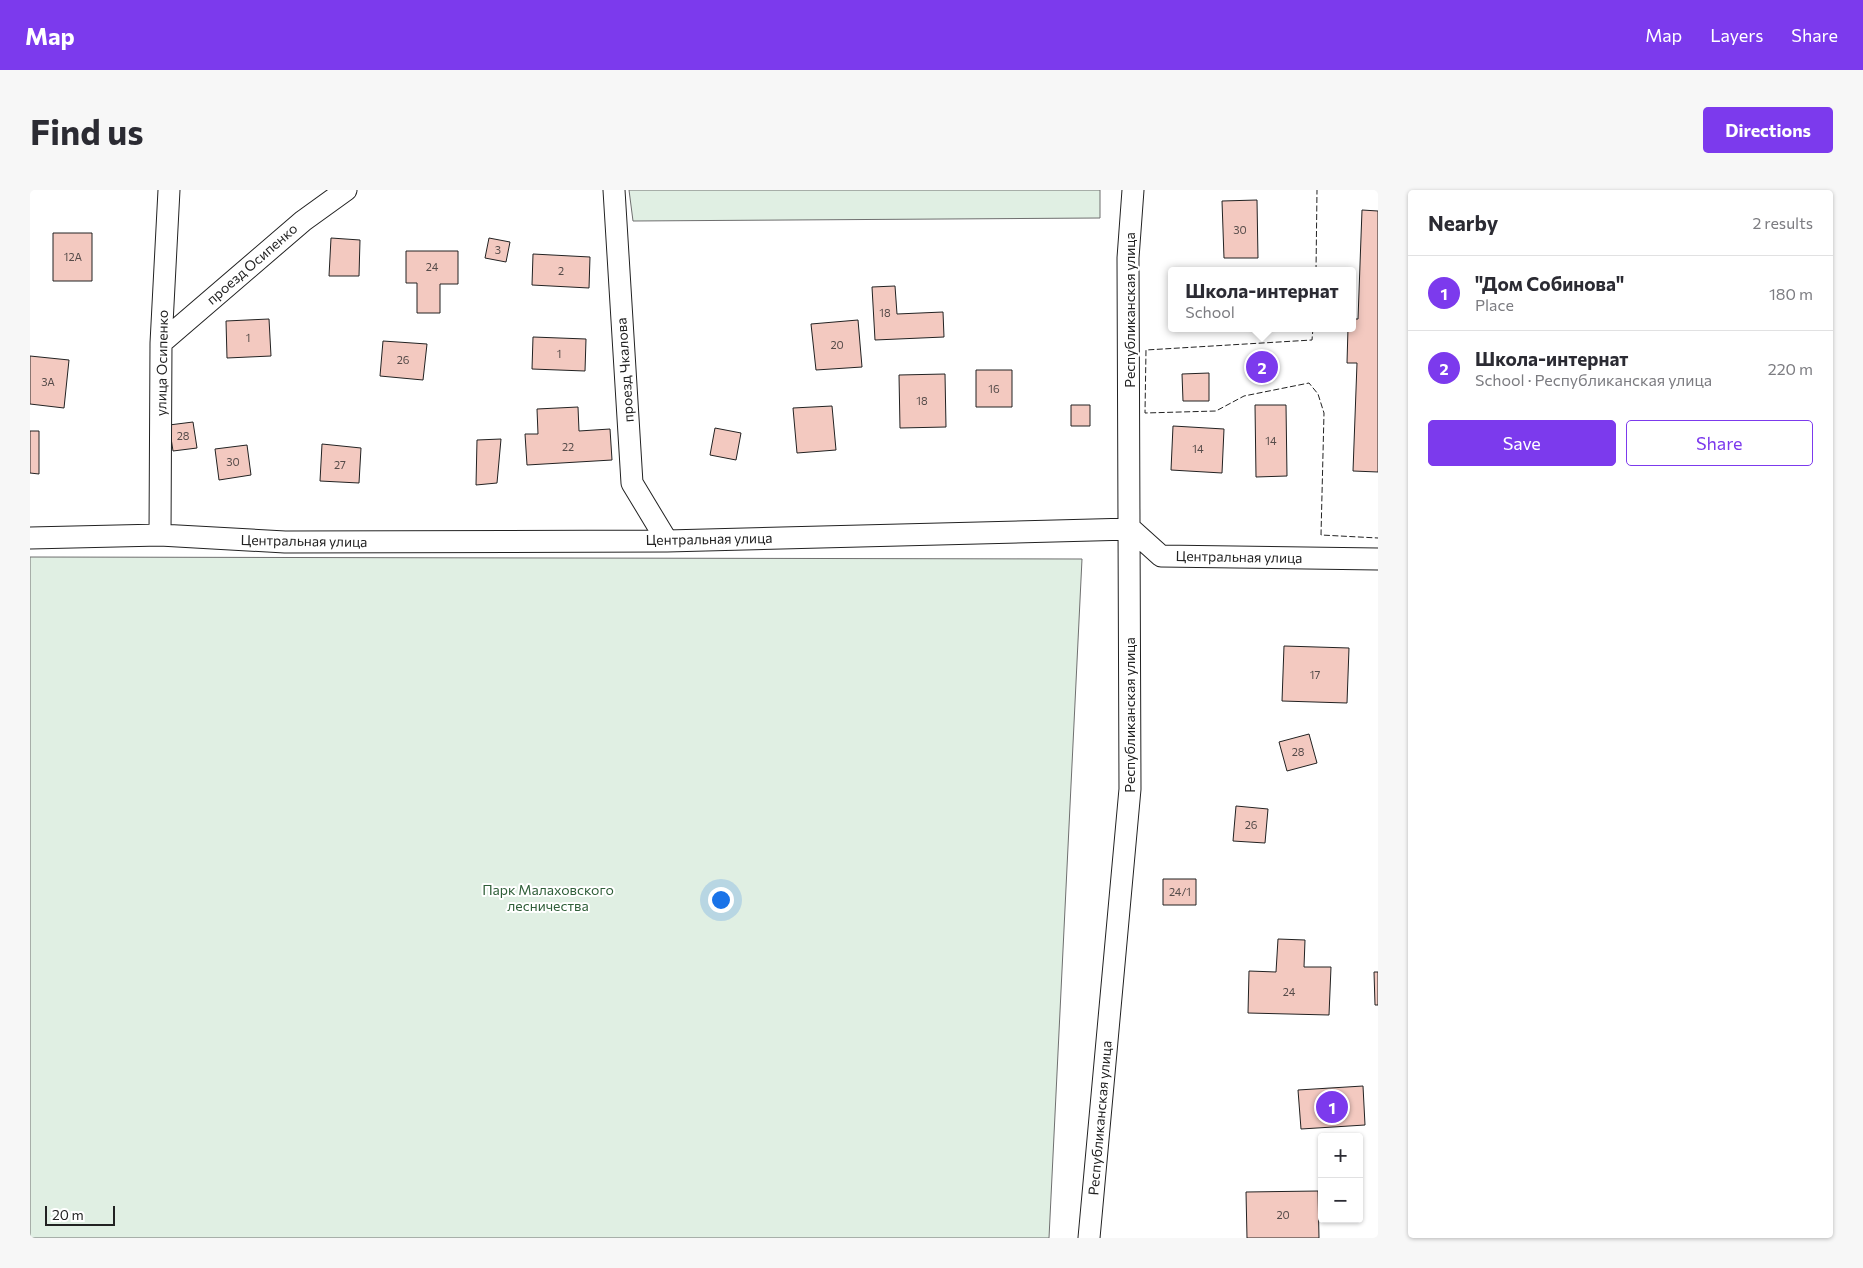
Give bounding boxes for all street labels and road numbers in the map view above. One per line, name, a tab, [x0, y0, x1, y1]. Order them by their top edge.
street label: проезд Осипенко	[203, 220, 301, 308]
street label: Республиканская улица	[1121, 232, 1138, 388]
street label: улица Осипенко	[152, 310, 171, 416]
street label: проезд Чкалова	[612, 317, 637, 423]
street label: Центральная улица	[645, 529, 773, 548]
street label: Центральная улица	[240, 531, 368, 550]
street label: Центральная улица	[1175, 547, 1303, 566]
street label: Республиканская улица	[1121, 637, 1138, 793]
street label: Республиканская улица	[1084, 1040, 1115, 1196]

